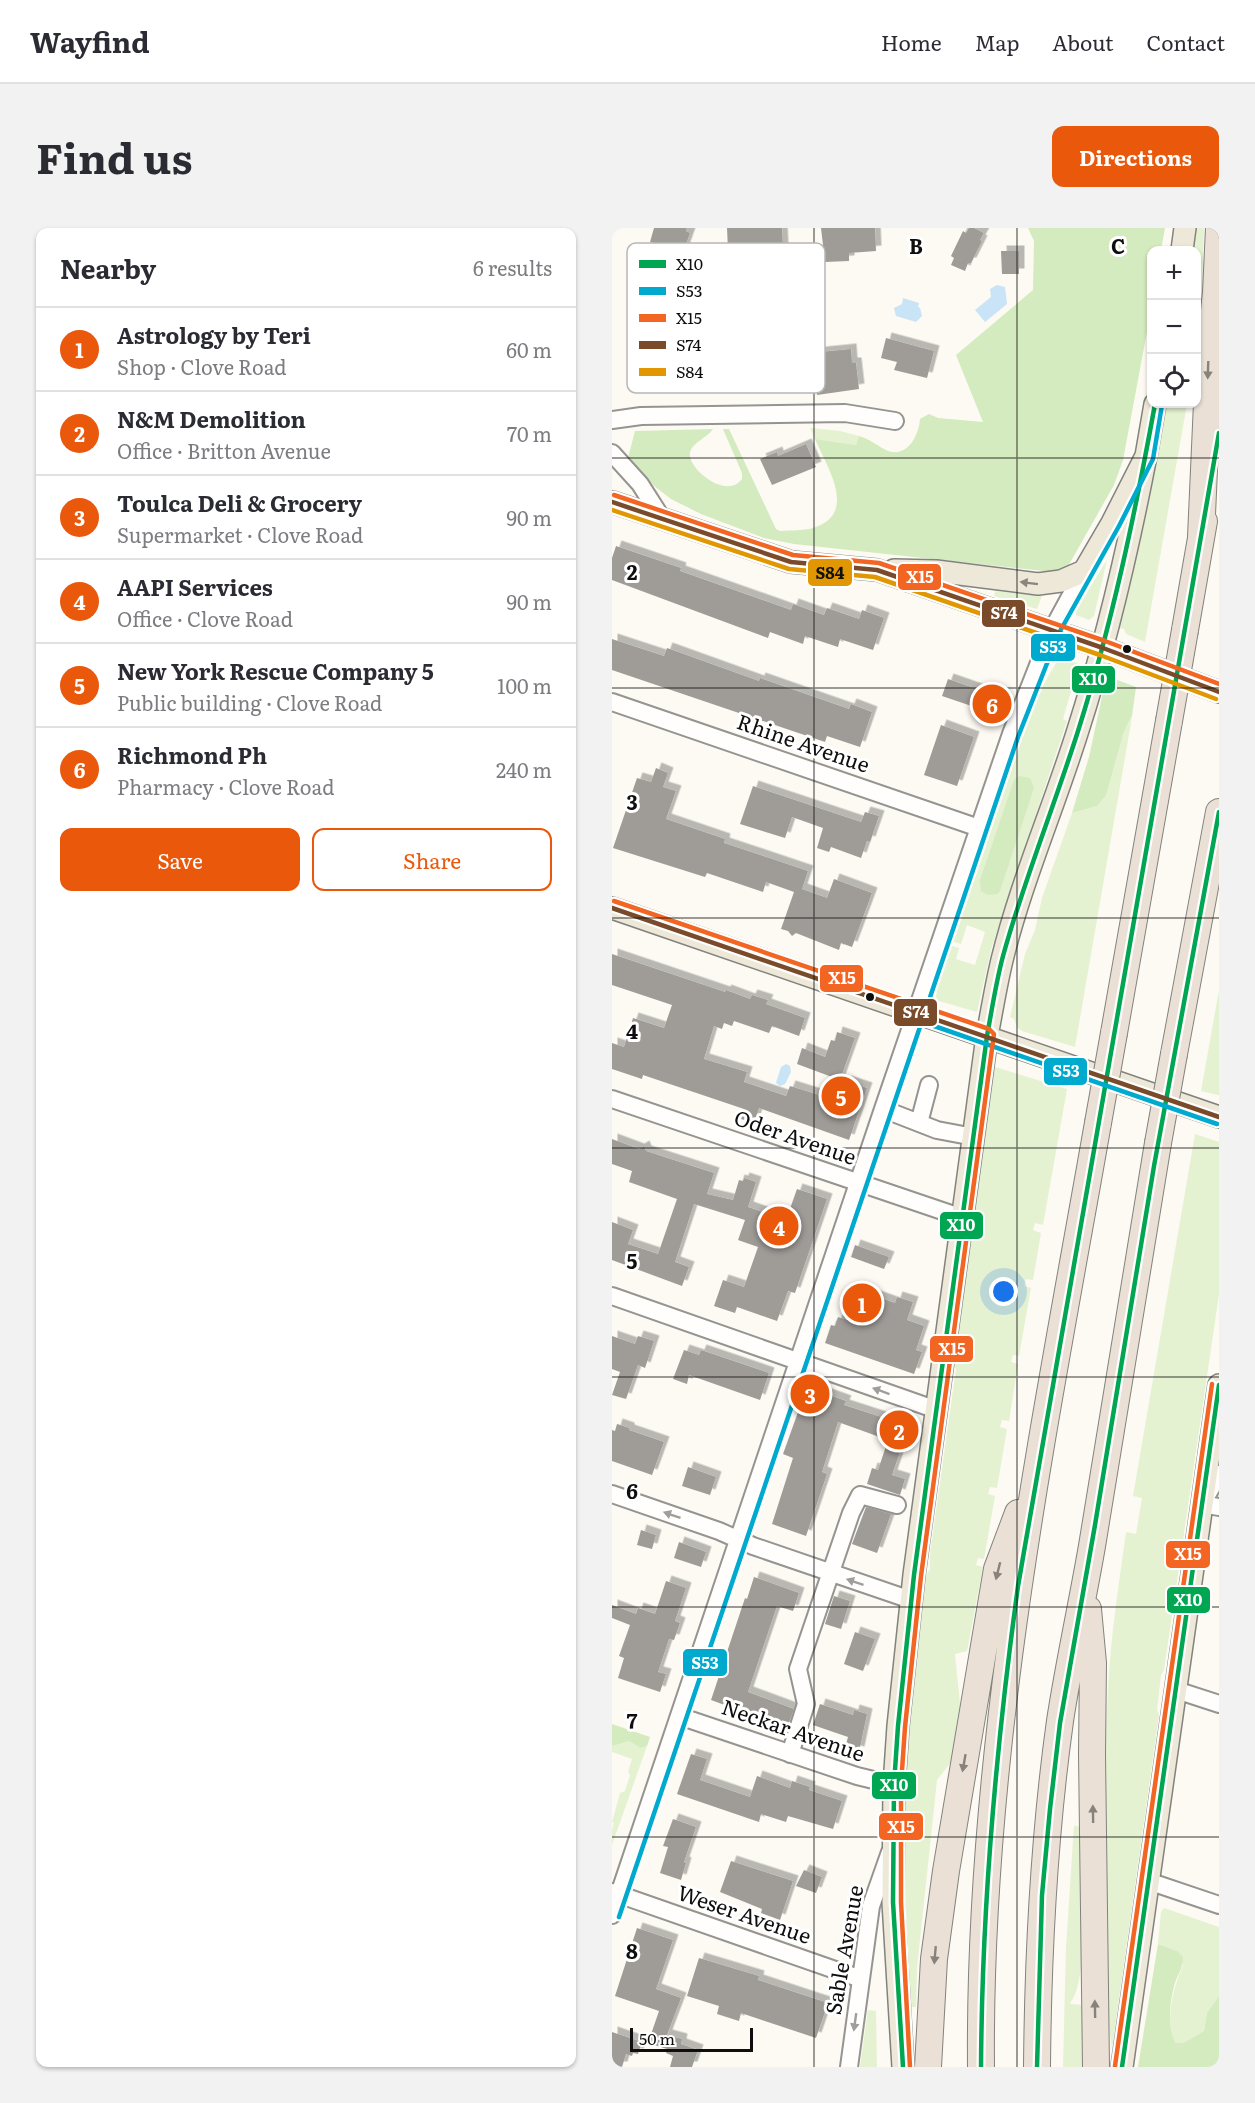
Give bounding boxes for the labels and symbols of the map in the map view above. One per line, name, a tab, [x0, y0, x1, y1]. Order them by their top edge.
text: B	[909, 230, 923, 260]
text: C	[1111, 230, 1125, 260]
legend	[627, 243, 825, 393]
text: X10	[676, 251, 703, 275]
text: S53	[676, 278, 702, 302]
text: X15	[676, 305, 702, 329]
text: S74	[676, 332, 702, 356]
text: S84	[676, 359, 703, 383]
one-way arrow	[1203, 360, 1213, 379]
text: 2	[627, 556, 638, 586]
line badge: S84	[807, 558, 853, 587]
text: S84	[816, 560, 845, 584]
line badge: X15	[897, 563, 942, 591]
text: X15	[906, 564, 934, 588]
one-way arrow	[1019, 578, 1038, 588]
line badge: S74	[981, 599, 1026, 628]
text: S74	[991, 600, 1018, 624]
line badge: S53	[1030, 633, 1076, 662]
text: S53	[1039, 634, 1067, 658]
unlabelled marker	[1121, 643, 1133, 655]
line badge: X10	[1071, 665, 1116, 694]
text: X10	[1079, 666, 1107, 690]
pin: 6	[972, 682, 1012, 726]
street label: Rhine Avenue	[733, 704, 874, 779]
text: 3	[626, 786, 638, 816]
line badge: X15	[819, 964, 864, 993]
text: X15	[828, 965, 856, 989]
unlabelled marker	[864, 991, 876, 1003]
line badge: S74	[893, 998, 938, 1027]
text: S74	[903, 999, 930, 1023]
text: 4	[626, 1015, 638, 1045]
line badge: S53	[1043, 1057, 1088, 1086]
text: S53	[1052, 1058, 1080, 1082]
pin: 5	[822, 1074, 860, 1118]
street label: Oder Avenue	[731, 1100, 861, 1171]
pin: 4	[760, 1204, 798, 1248]
line badge: X10	[939, 1211, 984, 1240]
text: X10	[947, 1212, 975, 1236]
text: 5	[627, 1245, 638, 1275]
your location	[989, 1277, 1018, 1306]
pin: 1	[842, 1280, 882, 1326]
line badge: X15	[929, 1335, 974, 1363]
text: X15	[938, 1336, 966, 1360]
pin: 3	[790, 1372, 830, 1416]
one-way arrow	[872, 1386, 890, 1396]
pin: 2	[880, 1408, 918, 1452]
text: 6	[626, 1475, 638, 1505]
one-way arrow	[663, 1509, 681, 1519]
line badge: X15	[1165, 1540, 1211, 1569]
text: X15	[1174, 1541, 1202, 1565]
one-way arrow	[993, 1562, 1002, 1580]
one-way arrow	[846, 1576, 864, 1586]
line badge: X10	[1166, 1586, 1211, 1614]
text: X10	[1174, 1587, 1202, 1611]
line badge: S53	[682, 1648, 728, 1677]
text: S53	[691, 1650, 719, 1674]
street label: Neckar Avenue	[718, 1690, 870, 1768]
text: 7	[627, 1705, 638, 1735]
one-way arrow	[959, 1753, 968, 1772]
line badge: X10	[871, 1771, 917, 1800]
text: X10	[880, 1772, 908, 1796]
one-way arrow	[1088, 1804, 1097, 1823]
line badge: X15	[878, 1812, 924, 1841]
text: X15	[887, 1814, 915, 1838]
street label: Weser Avenue	[674, 1875, 816, 1950]
street label: Sable Avenue	[816, 1882, 869, 2017]
text: 8	[626, 1935, 638, 1965]
one-way arrow	[930, 1946, 940, 1965]
one-way arrow	[1091, 1999, 1100, 2018]
one-way arrow	[851, 2013, 860, 2032]
scale bar	[630, 2025, 753, 2052]

